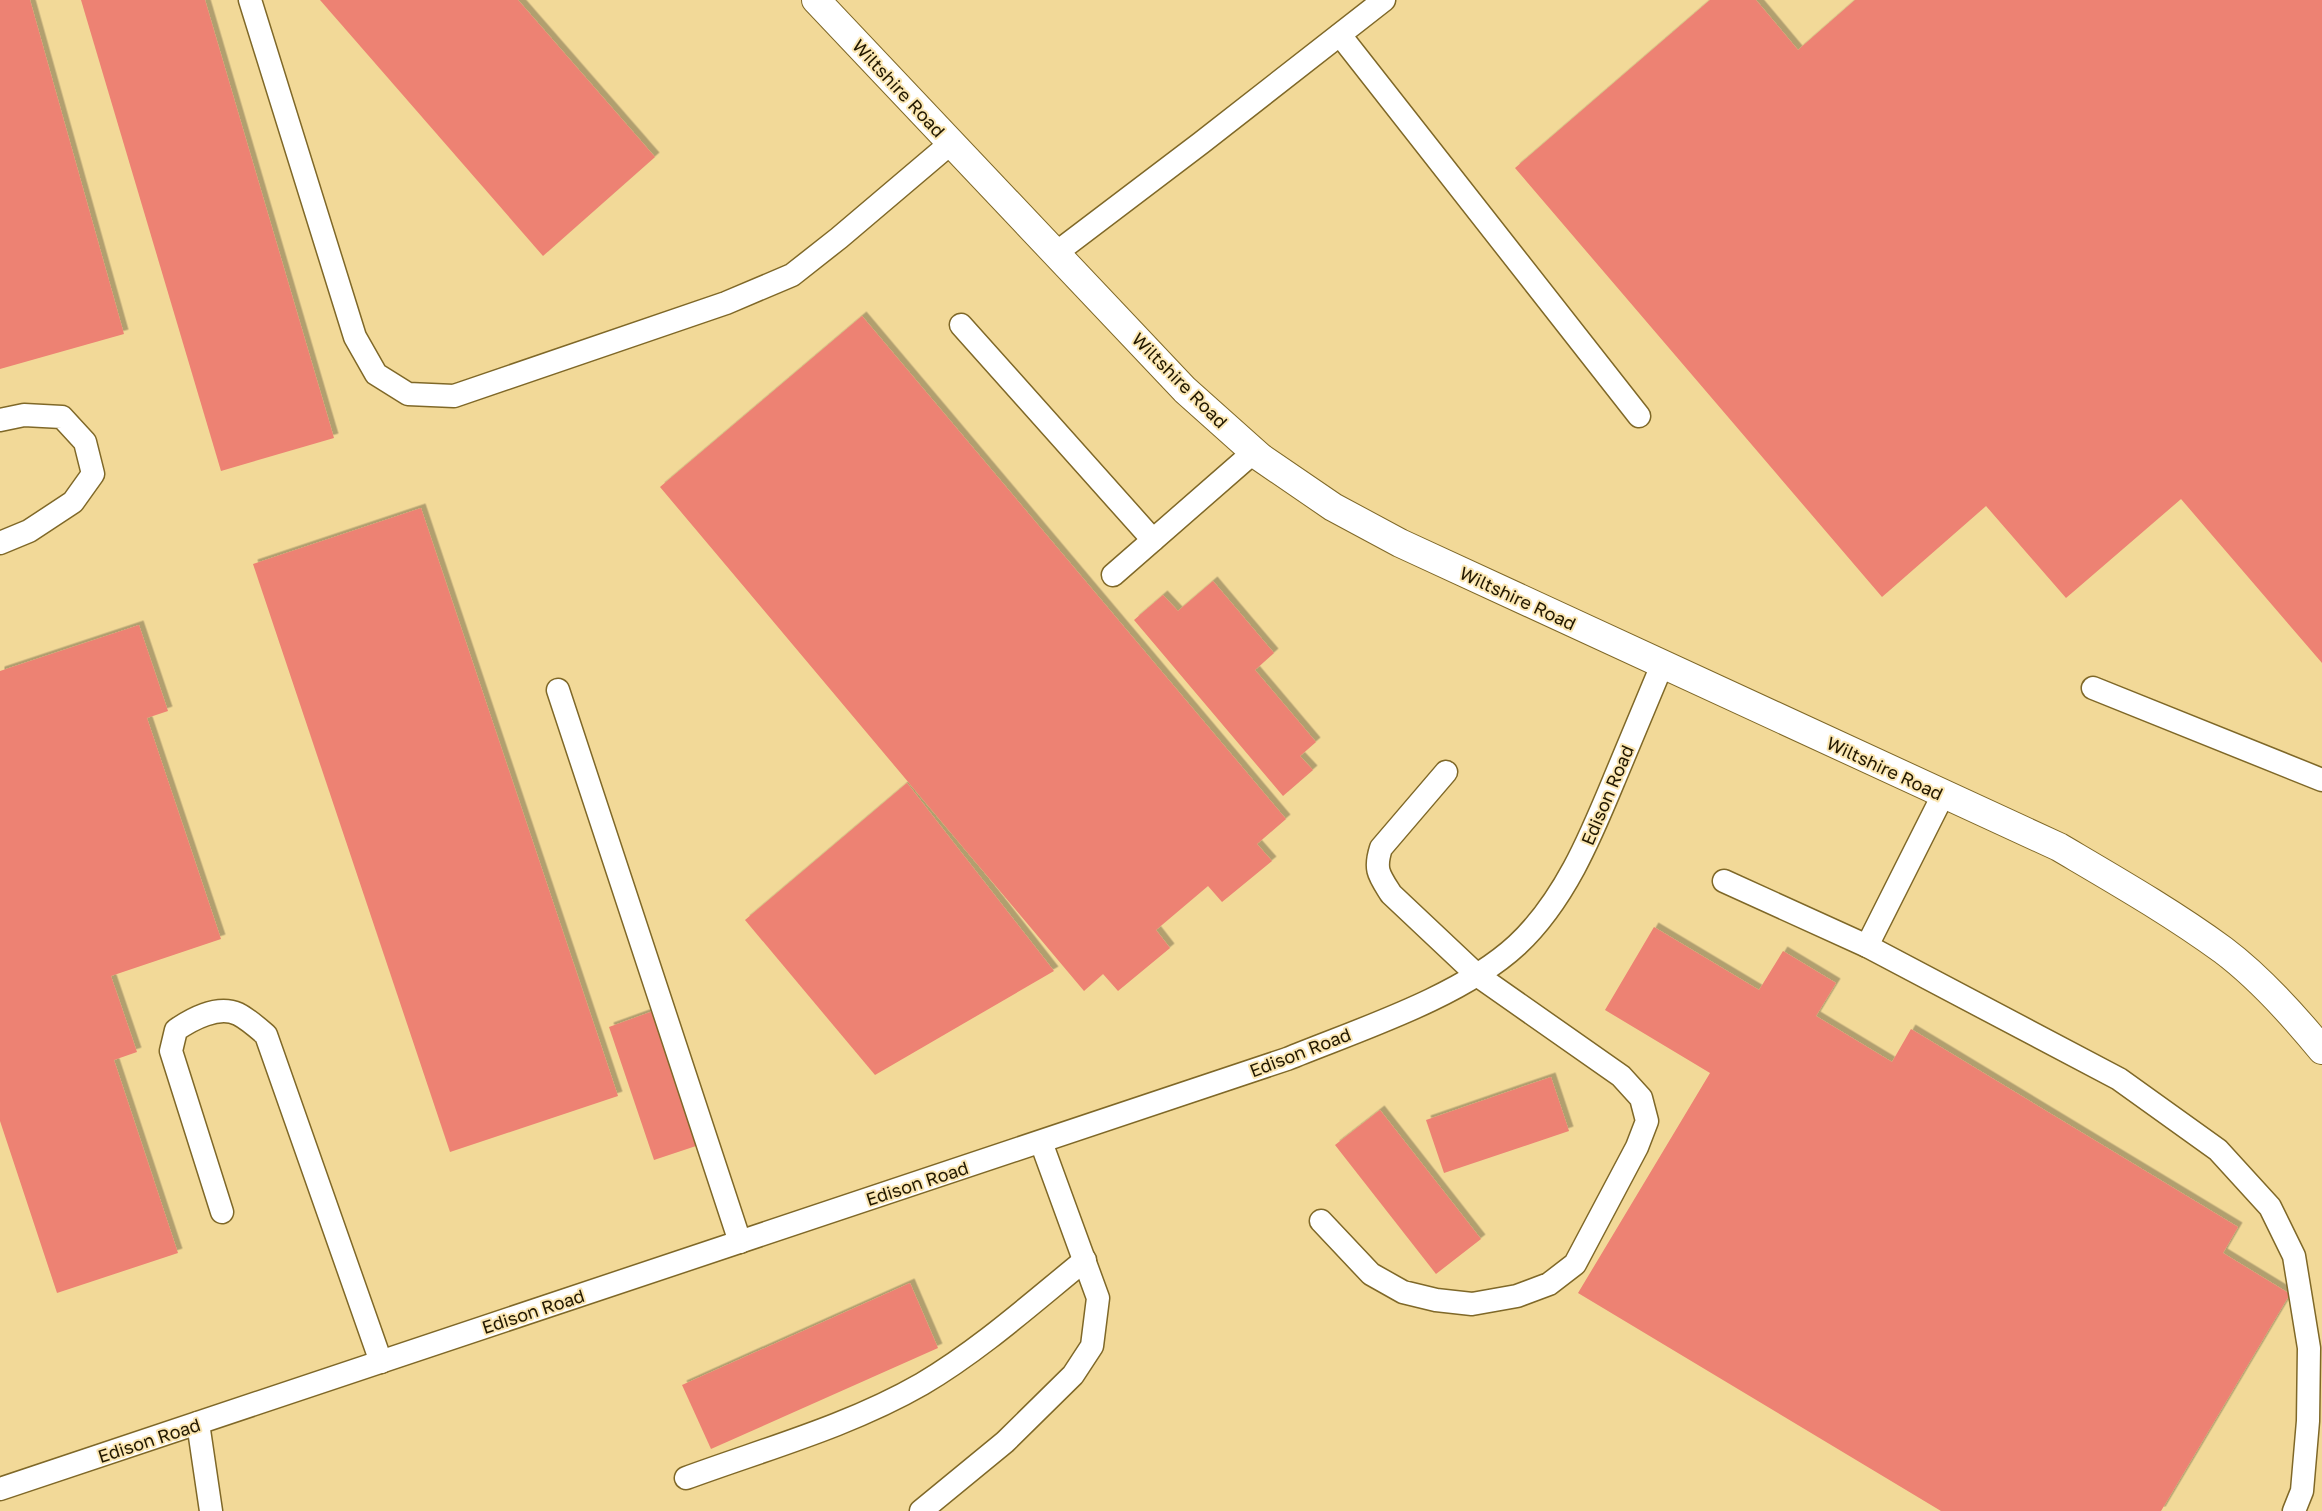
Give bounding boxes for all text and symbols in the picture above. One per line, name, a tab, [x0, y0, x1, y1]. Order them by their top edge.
street label: Wiltshire Road	[848, 34, 950, 142]
street label: Wiltshire Road	[1128, 328, 1232, 432]
street label: Wiltshire Road	[1456, 561, 1580, 635]
street label: Wiltshire Road	[1823, 731, 1947, 805]
street label: Edison Road	[1576, 742, 1638, 848]
street label: Edison Road	[1246, 1023, 1354, 1081]
street label: Edison Road	[863, 1156, 971, 1210]
street label: Edison Road	[479, 1284, 587, 1338]
street label: Edison Road	[95, 1413, 203, 1467]

